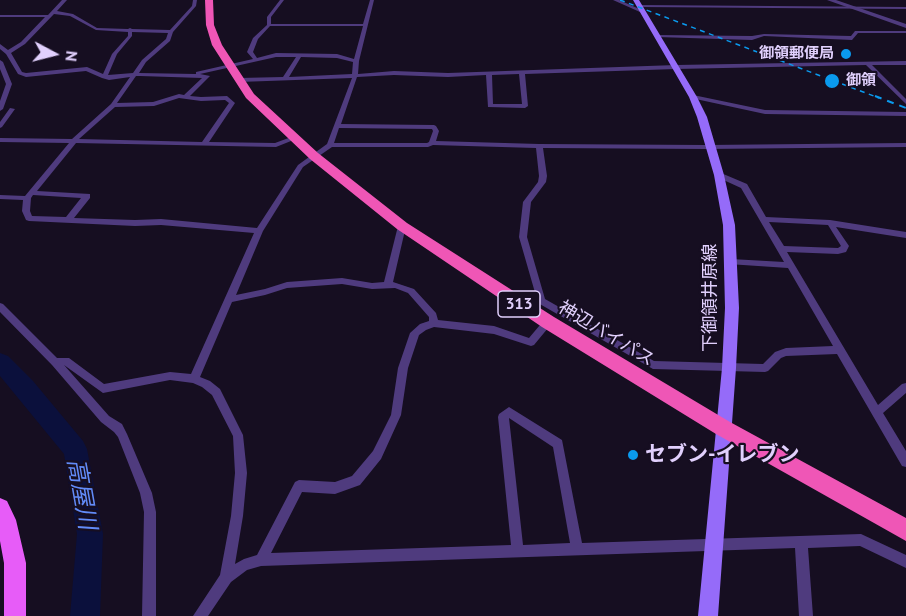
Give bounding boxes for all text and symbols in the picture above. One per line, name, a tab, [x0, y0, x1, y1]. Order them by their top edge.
north arrow	[24, 24, 84, 84]
place label: 御領郵便局	[759, 45, 834, 63]
marker: 御領郵便局	[839, 47, 853, 61]
text: N	[61, 50, 82, 63]
marker: 御領	[823, 72, 841, 90]
place label: 御領	[846, 72, 876, 90]
street label: 下御領井原線	[700, 244, 722, 352]
road number: 313	[498, 291, 540, 317]
street label: 神辺バイパス	[554, 297, 658, 371]
place label: セブン-イレブン	[645, 442, 800, 468]
marker: セブン-イレブン	[626, 448, 640, 462]
water label: 高屋川	[61, 456, 101, 532]

